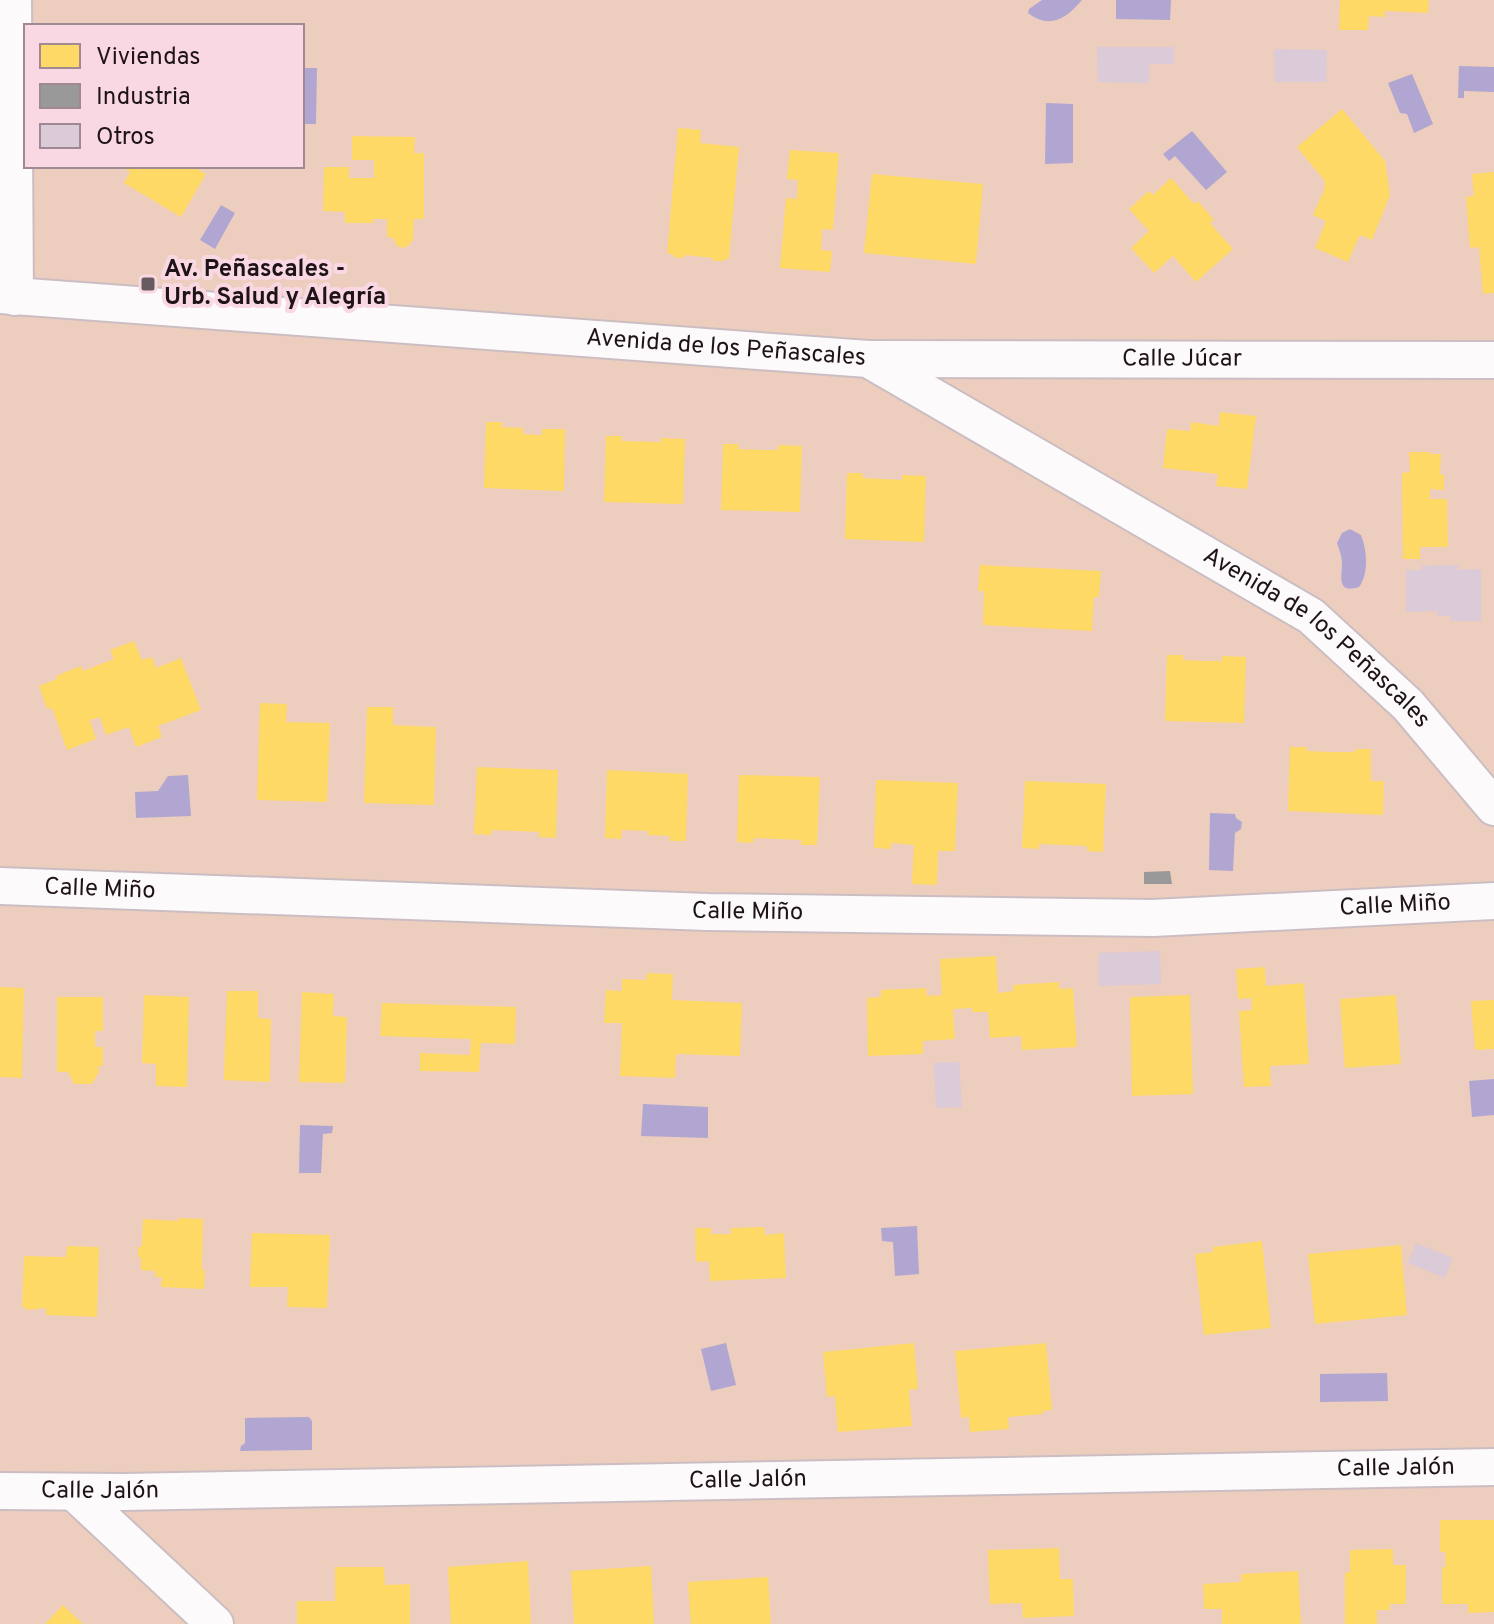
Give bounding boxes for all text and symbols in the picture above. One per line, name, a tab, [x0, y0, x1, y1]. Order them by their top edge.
legend	[24, 24, 304, 168]
text: Viviendas	[96, 43, 201, 73]
text: Industria	[96, 83, 191, 113]
text: Otros	[96, 123, 155, 153]
place label: Av. Peñascales - Urb. Salud y Alegría	[164, 255, 386, 313]
marker: Av. Peñascales - Urb. Salud y Alegría	[139, 275, 157, 293]
street label: Avenida de los Peñascales	[585, 323, 867, 374]
street label: Calle Júcar	[1122, 344, 1242, 375]
street label: Avenida de los Peñascales	[1197, 541, 1436, 735]
street label: Calle Miño	[44, 873, 156, 907]
street label: Calle Miño	[1339, 888, 1452, 924]
street label: Calle Miño	[691, 896, 804, 928]
street label: Calle Jalón	[1336, 1453, 1455, 1485]
street label: Calle Jalón	[688, 1465, 807, 1497]
street label: Calle Jalón	[41, 1476, 159, 1507]

